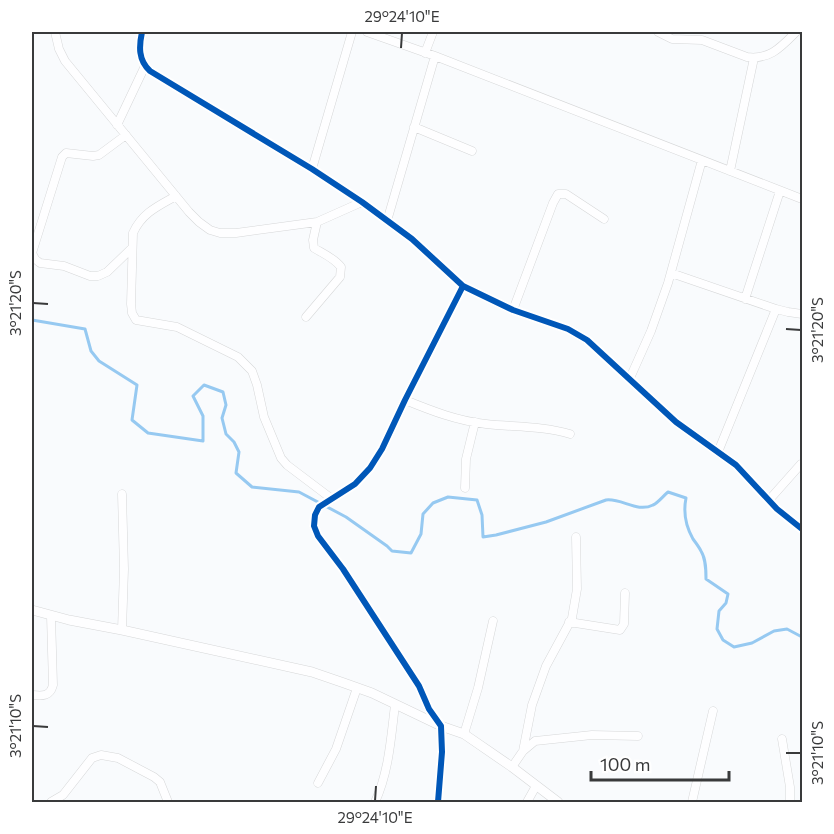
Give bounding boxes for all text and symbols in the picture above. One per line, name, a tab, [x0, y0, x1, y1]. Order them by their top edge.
text: 29°24'10"E	[364, 7, 440, 25]
text: 3°21'20"S	[6, 270, 24, 336]
text: 3°21'20"S	[808, 297, 826, 363]
text: 3°21'10"S	[6, 694, 24, 758]
text: 3°21'10"S	[808, 721, 826, 785]
scale bar	[591, 744, 729, 782]
text: 100 m	[600, 753, 650, 775]
text: 29°24'10"E	[337, 808, 413, 826]

